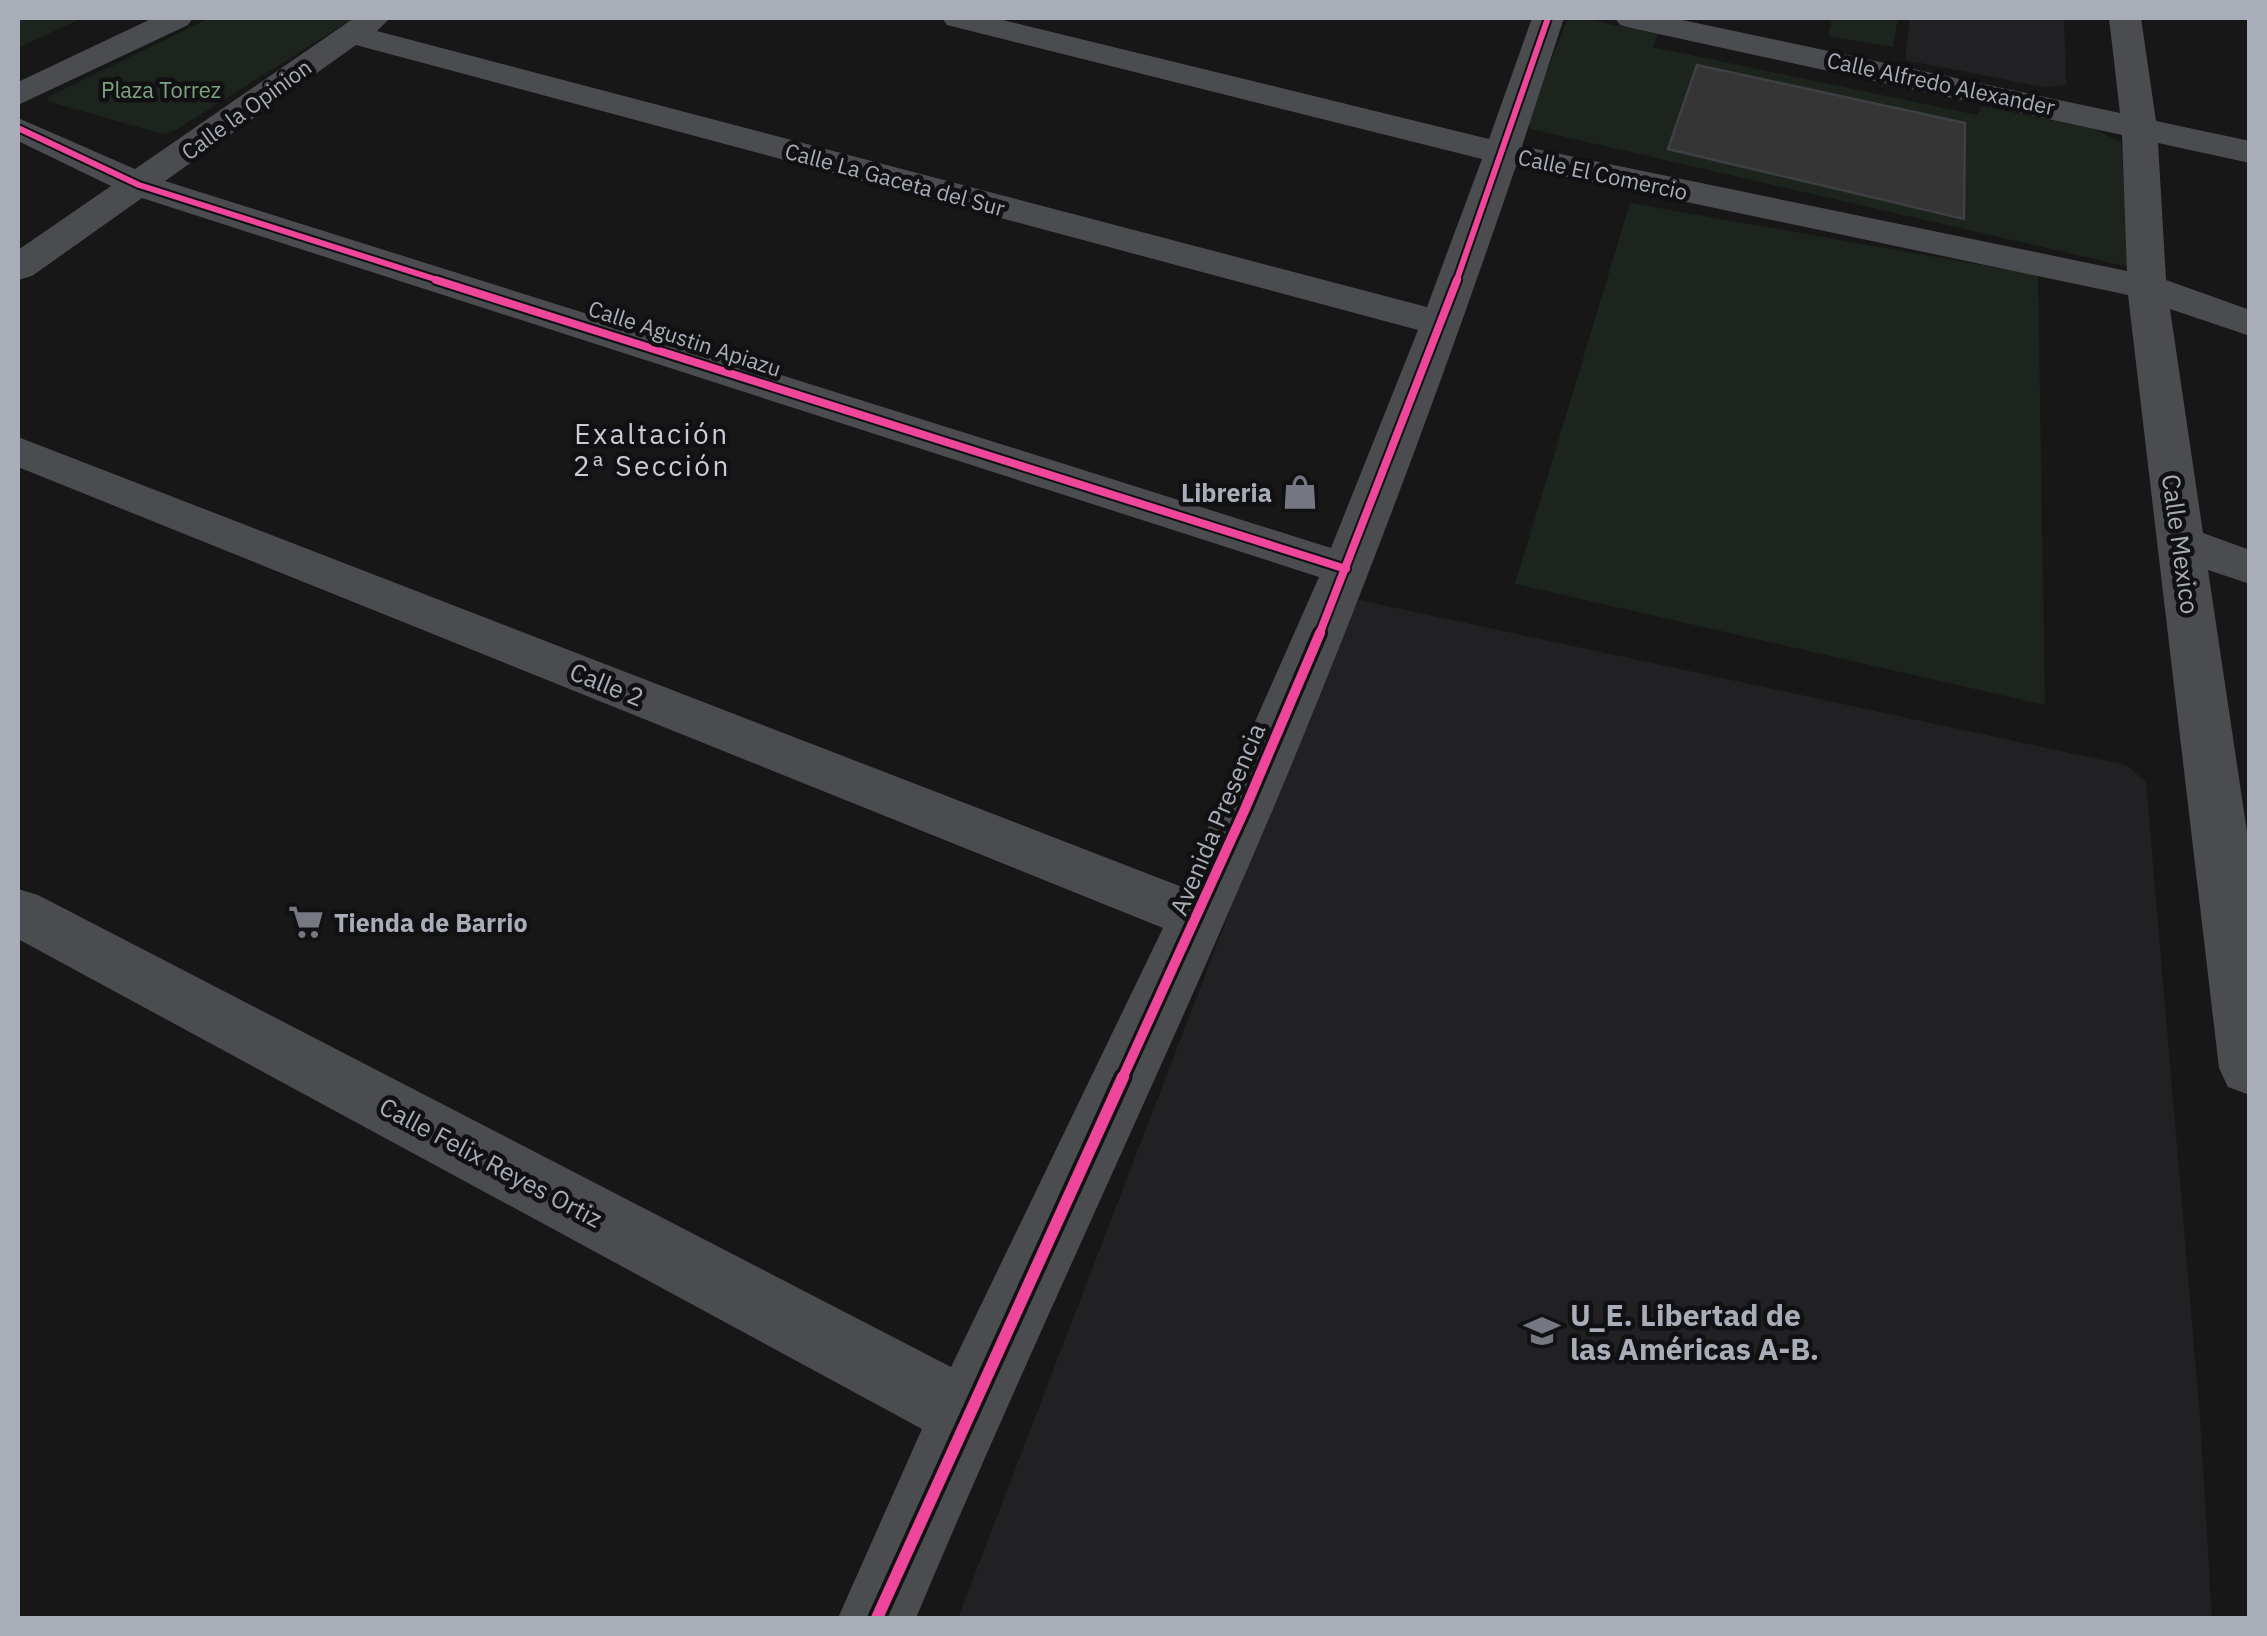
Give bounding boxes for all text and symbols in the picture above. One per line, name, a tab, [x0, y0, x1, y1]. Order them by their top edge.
street label: Calle Alfredo Alexander	[1824, 45, 2058, 121]
street label: Calle la Opinion	[175, 52, 317, 166]
park label: Plaza Torrez	[101, 75, 221, 104]
street label: Calle La Gaceta del Sur	[782, 136, 1008, 222]
street label: Calle El Comercio	[1516, 142, 1690, 206]
street label: Calle Agustin Apiazu	[585, 293, 785, 383]
district label: Exaltación 2ª Sección	[573, 415, 731, 484]
street label: Calle Mexico	[2155, 472, 2207, 616]
shop icon: Libreria	[1281, 473, 1319, 511]
place label: Libreria	[1181, 476, 1272, 509]
street label: Calle 2	[565, 654, 649, 714]
street label: Avenida Presencia	[1162, 718, 1272, 920]
supermarket icon: Tienda de Barrio	[287, 903, 325, 941]
place label: Tienda de Barrio	[334, 906, 528, 939]
street label: Calle Felix Reyes Ortiz	[374, 1089, 608, 1235]
place label: U_E. Libertad de las Américas A-B.	[1570, 1295, 1819, 1368]
school or university icon: U_E. Libertad de las Américas A-B.	[1523, 1312, 1561, 1350]

